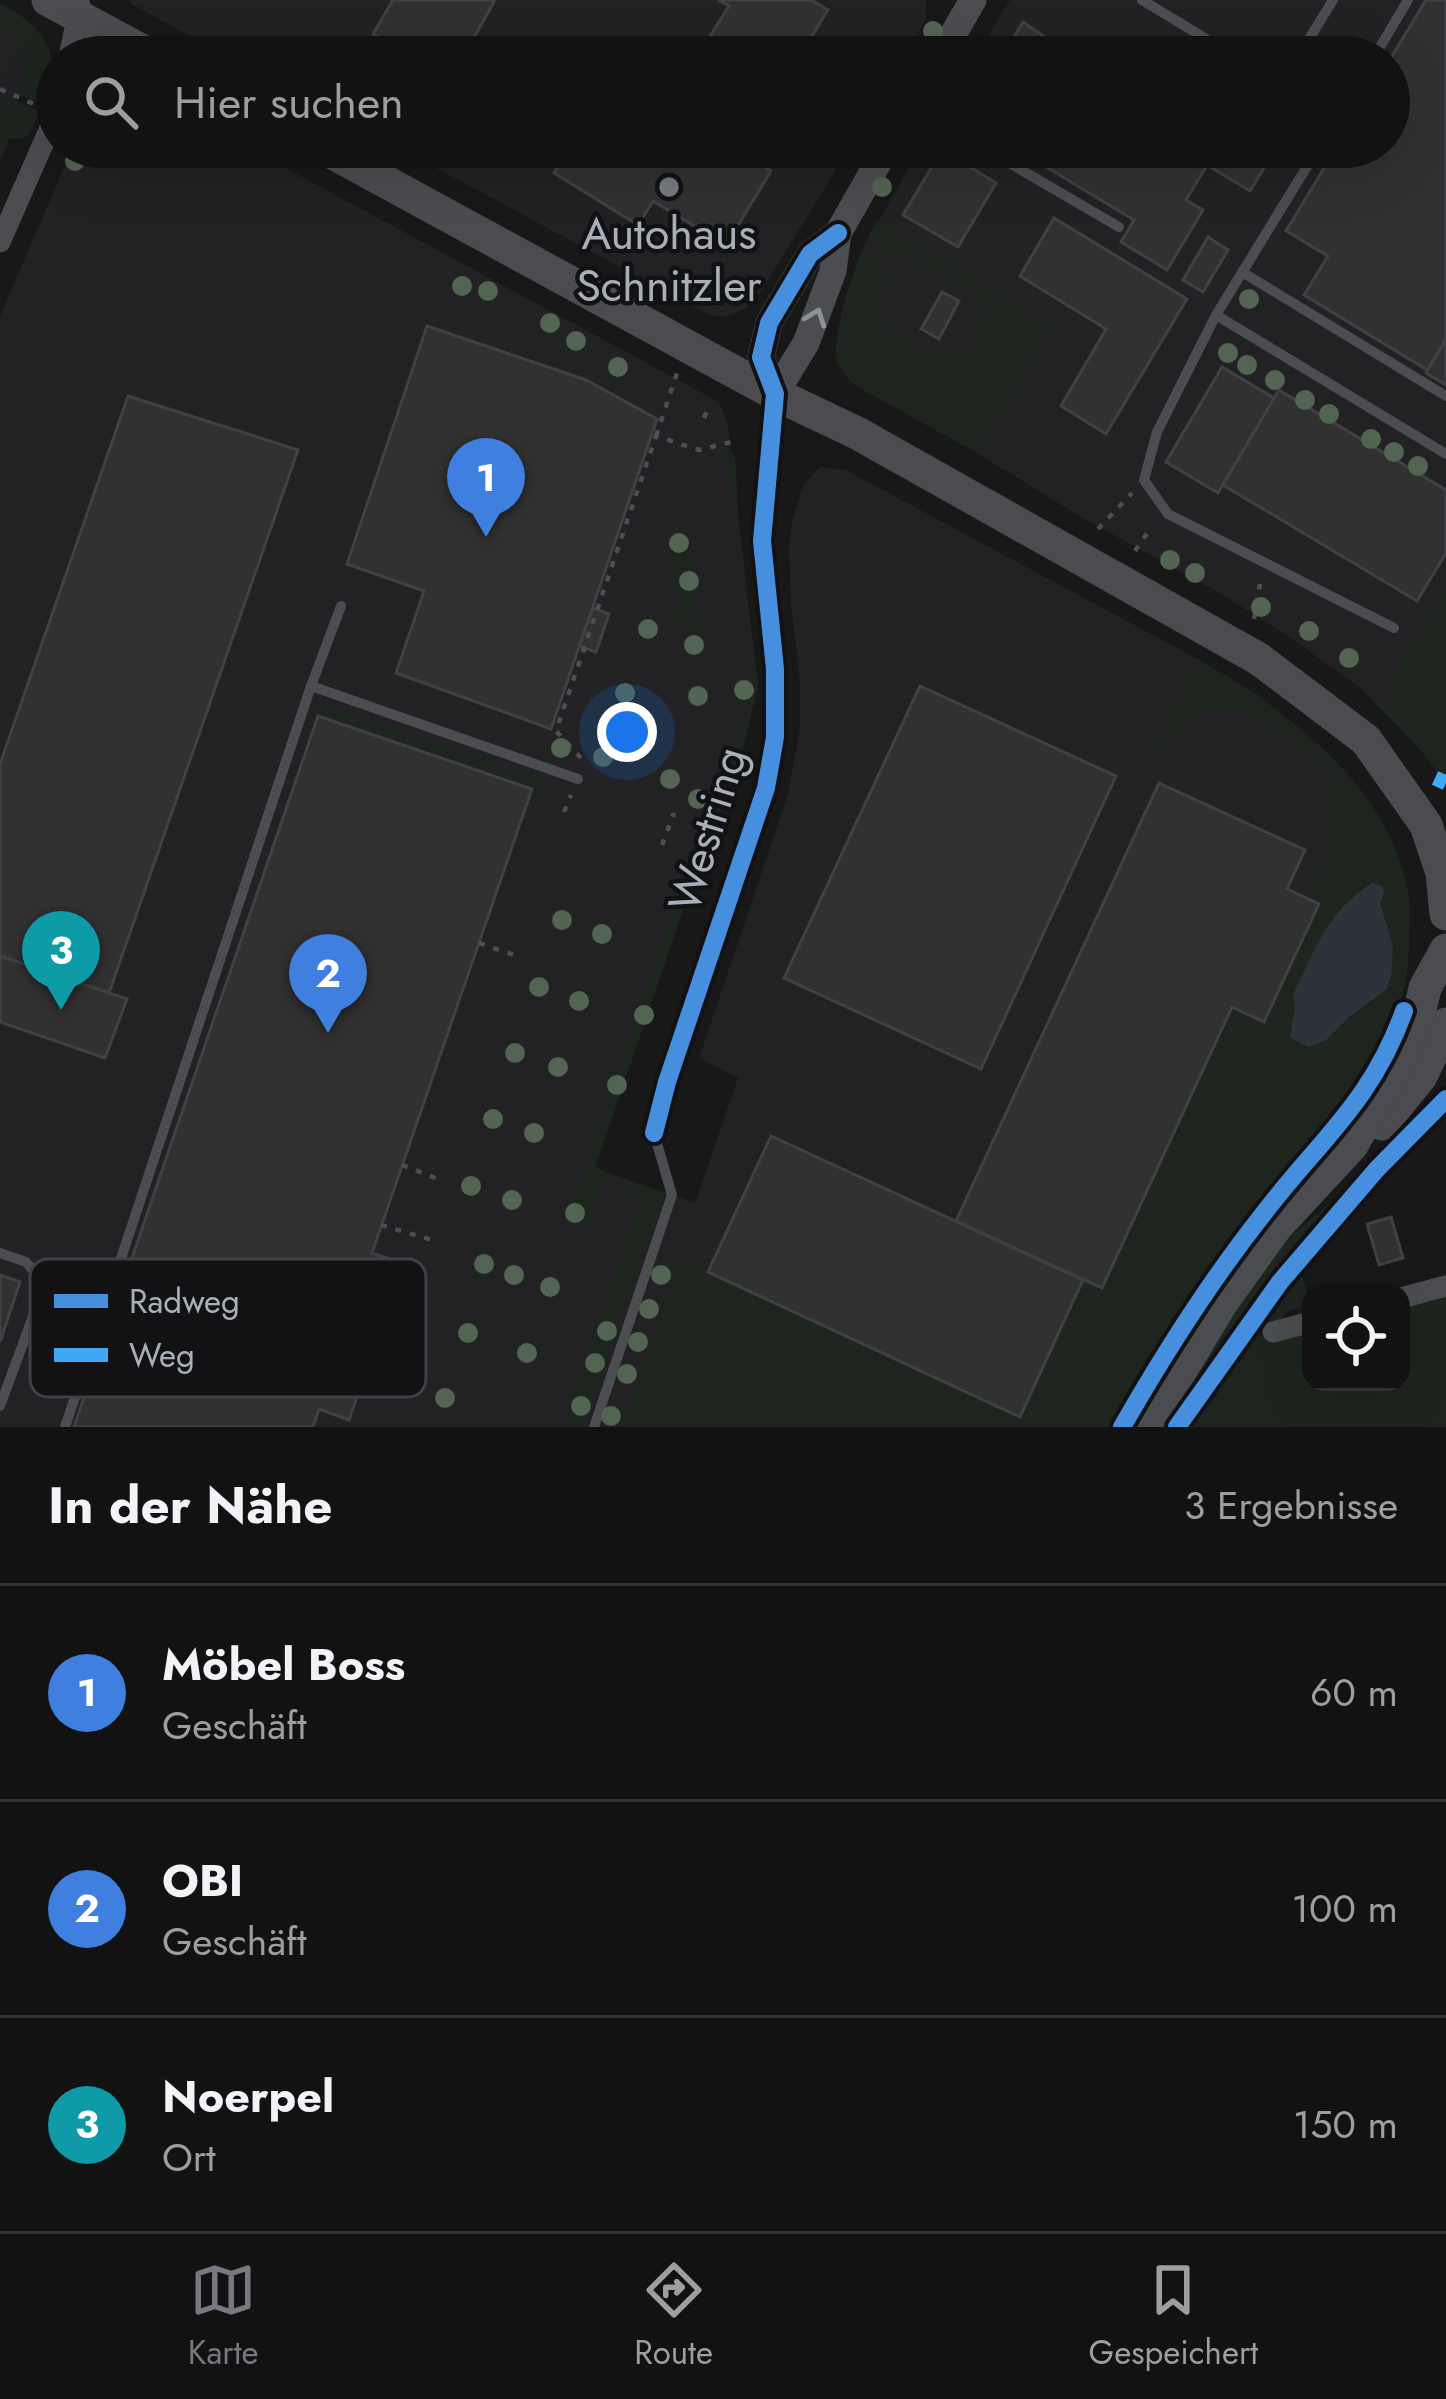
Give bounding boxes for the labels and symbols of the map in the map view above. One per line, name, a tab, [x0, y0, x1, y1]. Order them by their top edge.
marker: Autohaus Schnitzler	[656, 174, 682, 200]
place label: Autohaus Schnitzler	[576, 201, 762, 318]
one-way arrow	[801, 308, 826, 329]
pin: 1	[447, 438, 525, 537]
your location	[597, 702, 657, 762]
street label: Westring	[652, 739, 763, 920]
pin: 3	[22, 911, 100, 1010]
pin: 2	[289, 934, 367, 1033]
legend	[30, 1259, 426, 1397]
text: Radweg	[129, 1278, 240, 1325]
text: Weg	[129, 1332, 195, 1379]

